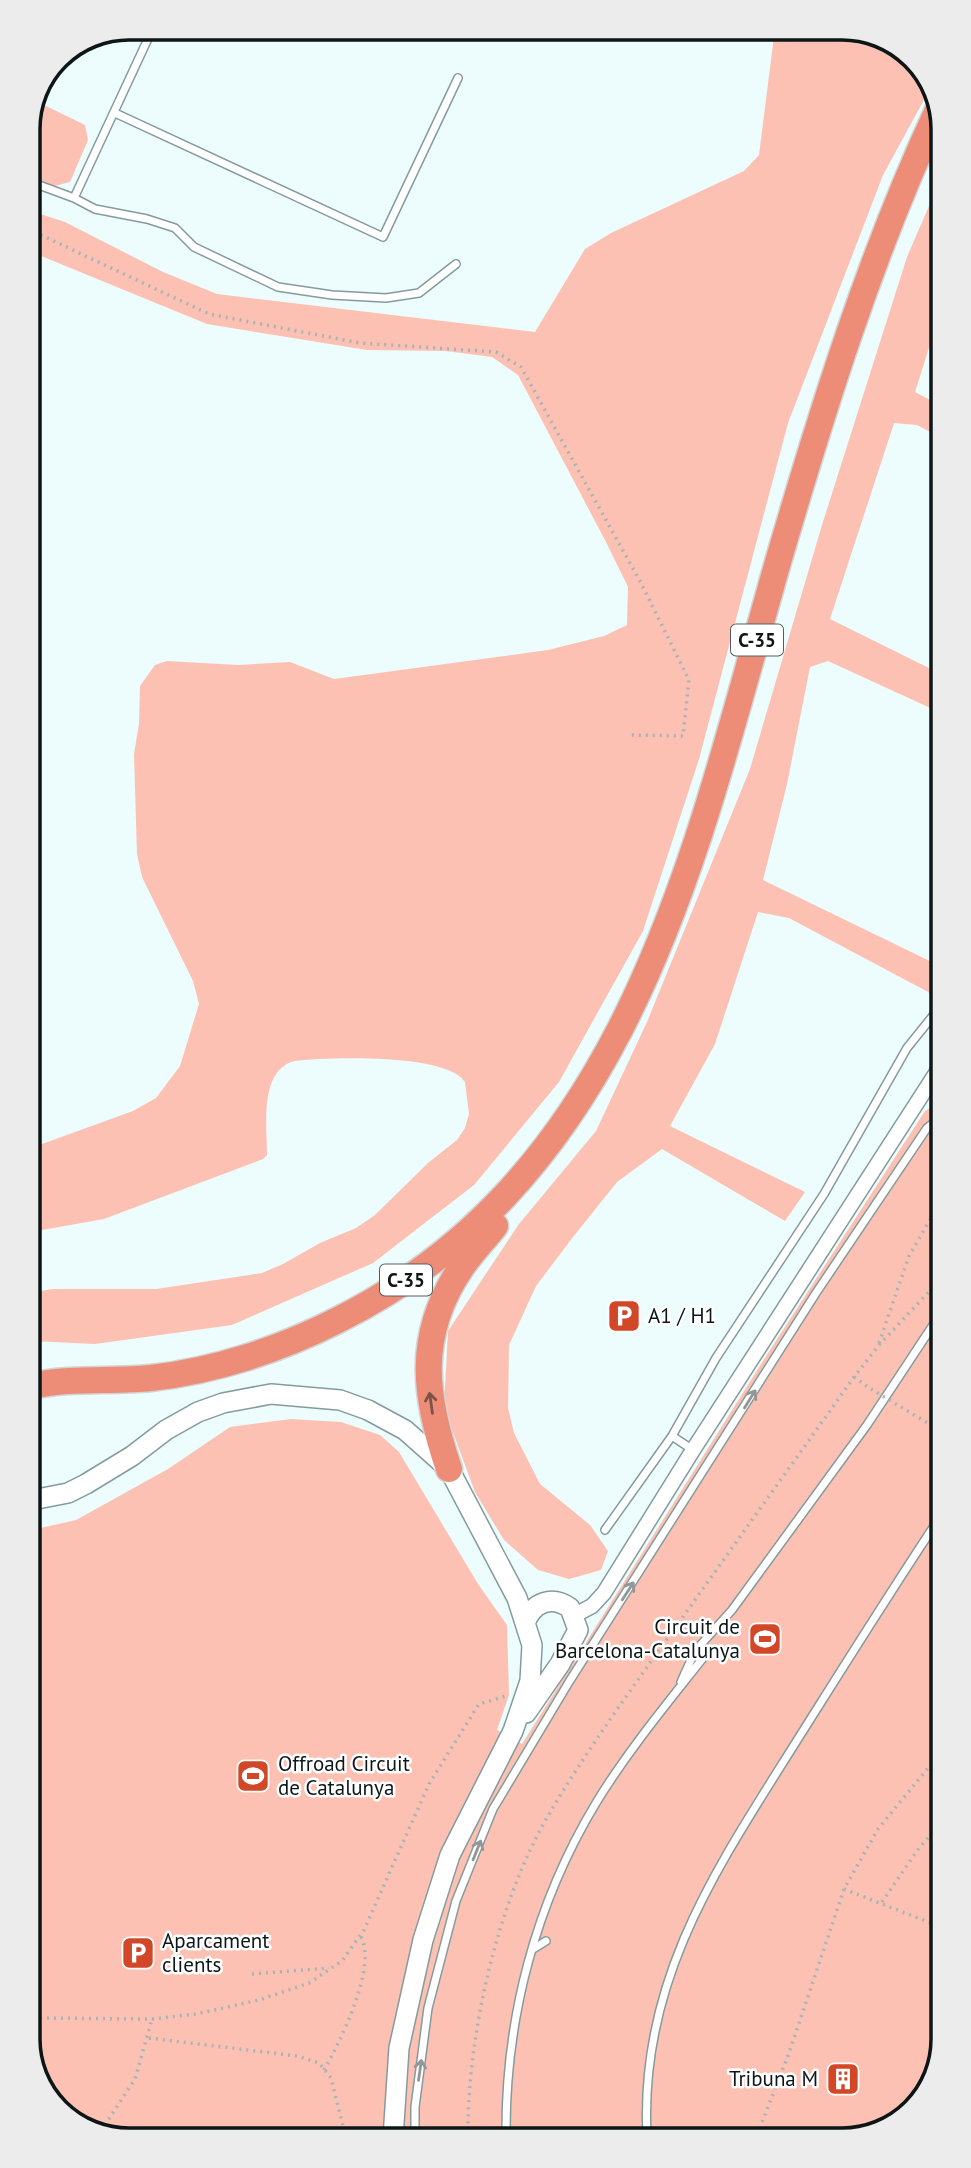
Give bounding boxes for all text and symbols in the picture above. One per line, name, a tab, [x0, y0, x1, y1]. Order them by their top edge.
road number: C-35	[731, 624, 783, 656]
road number: C-35	[380, 1264, 432, 1296]
parking icon: A1 / H1	[605, 1297, 643, 1335]
place label: A1 / H1	[648, 1302, 716, 1329]
one-way arrow	[743, 1389, 757, 1409]
one-way arrow	[425, 1392, 438, 1415]
one-way arrow	[621, 1582, 635, 1601]
place label: Circuit de Barcelona-Catalunya	[555, 1613, 740, 1664]
sports icon: Circuit de Barcelona-Catalunya	[746, 1620, 784, 1658]
place label: Offroad Circuit de Catalunya	[278, 1750, 410, 1801]
sports icon: Offroad Circuit de Catalunya	[234, 1757, 272, 1795]
one-way arrow	[471, 1840, 484, 1862]
place label: Aparcament clients	[162, 1927, 269, 1978]
parking icon: Aparcament clients	[119, 1934, 157, 1972]
one-way arrow	[414, 2059, 427, 2082]
building icon: Tribuna M	[824, 2060, 862, 2098]
place label: Tribuna M	[729, 2065, 818, 2092]

